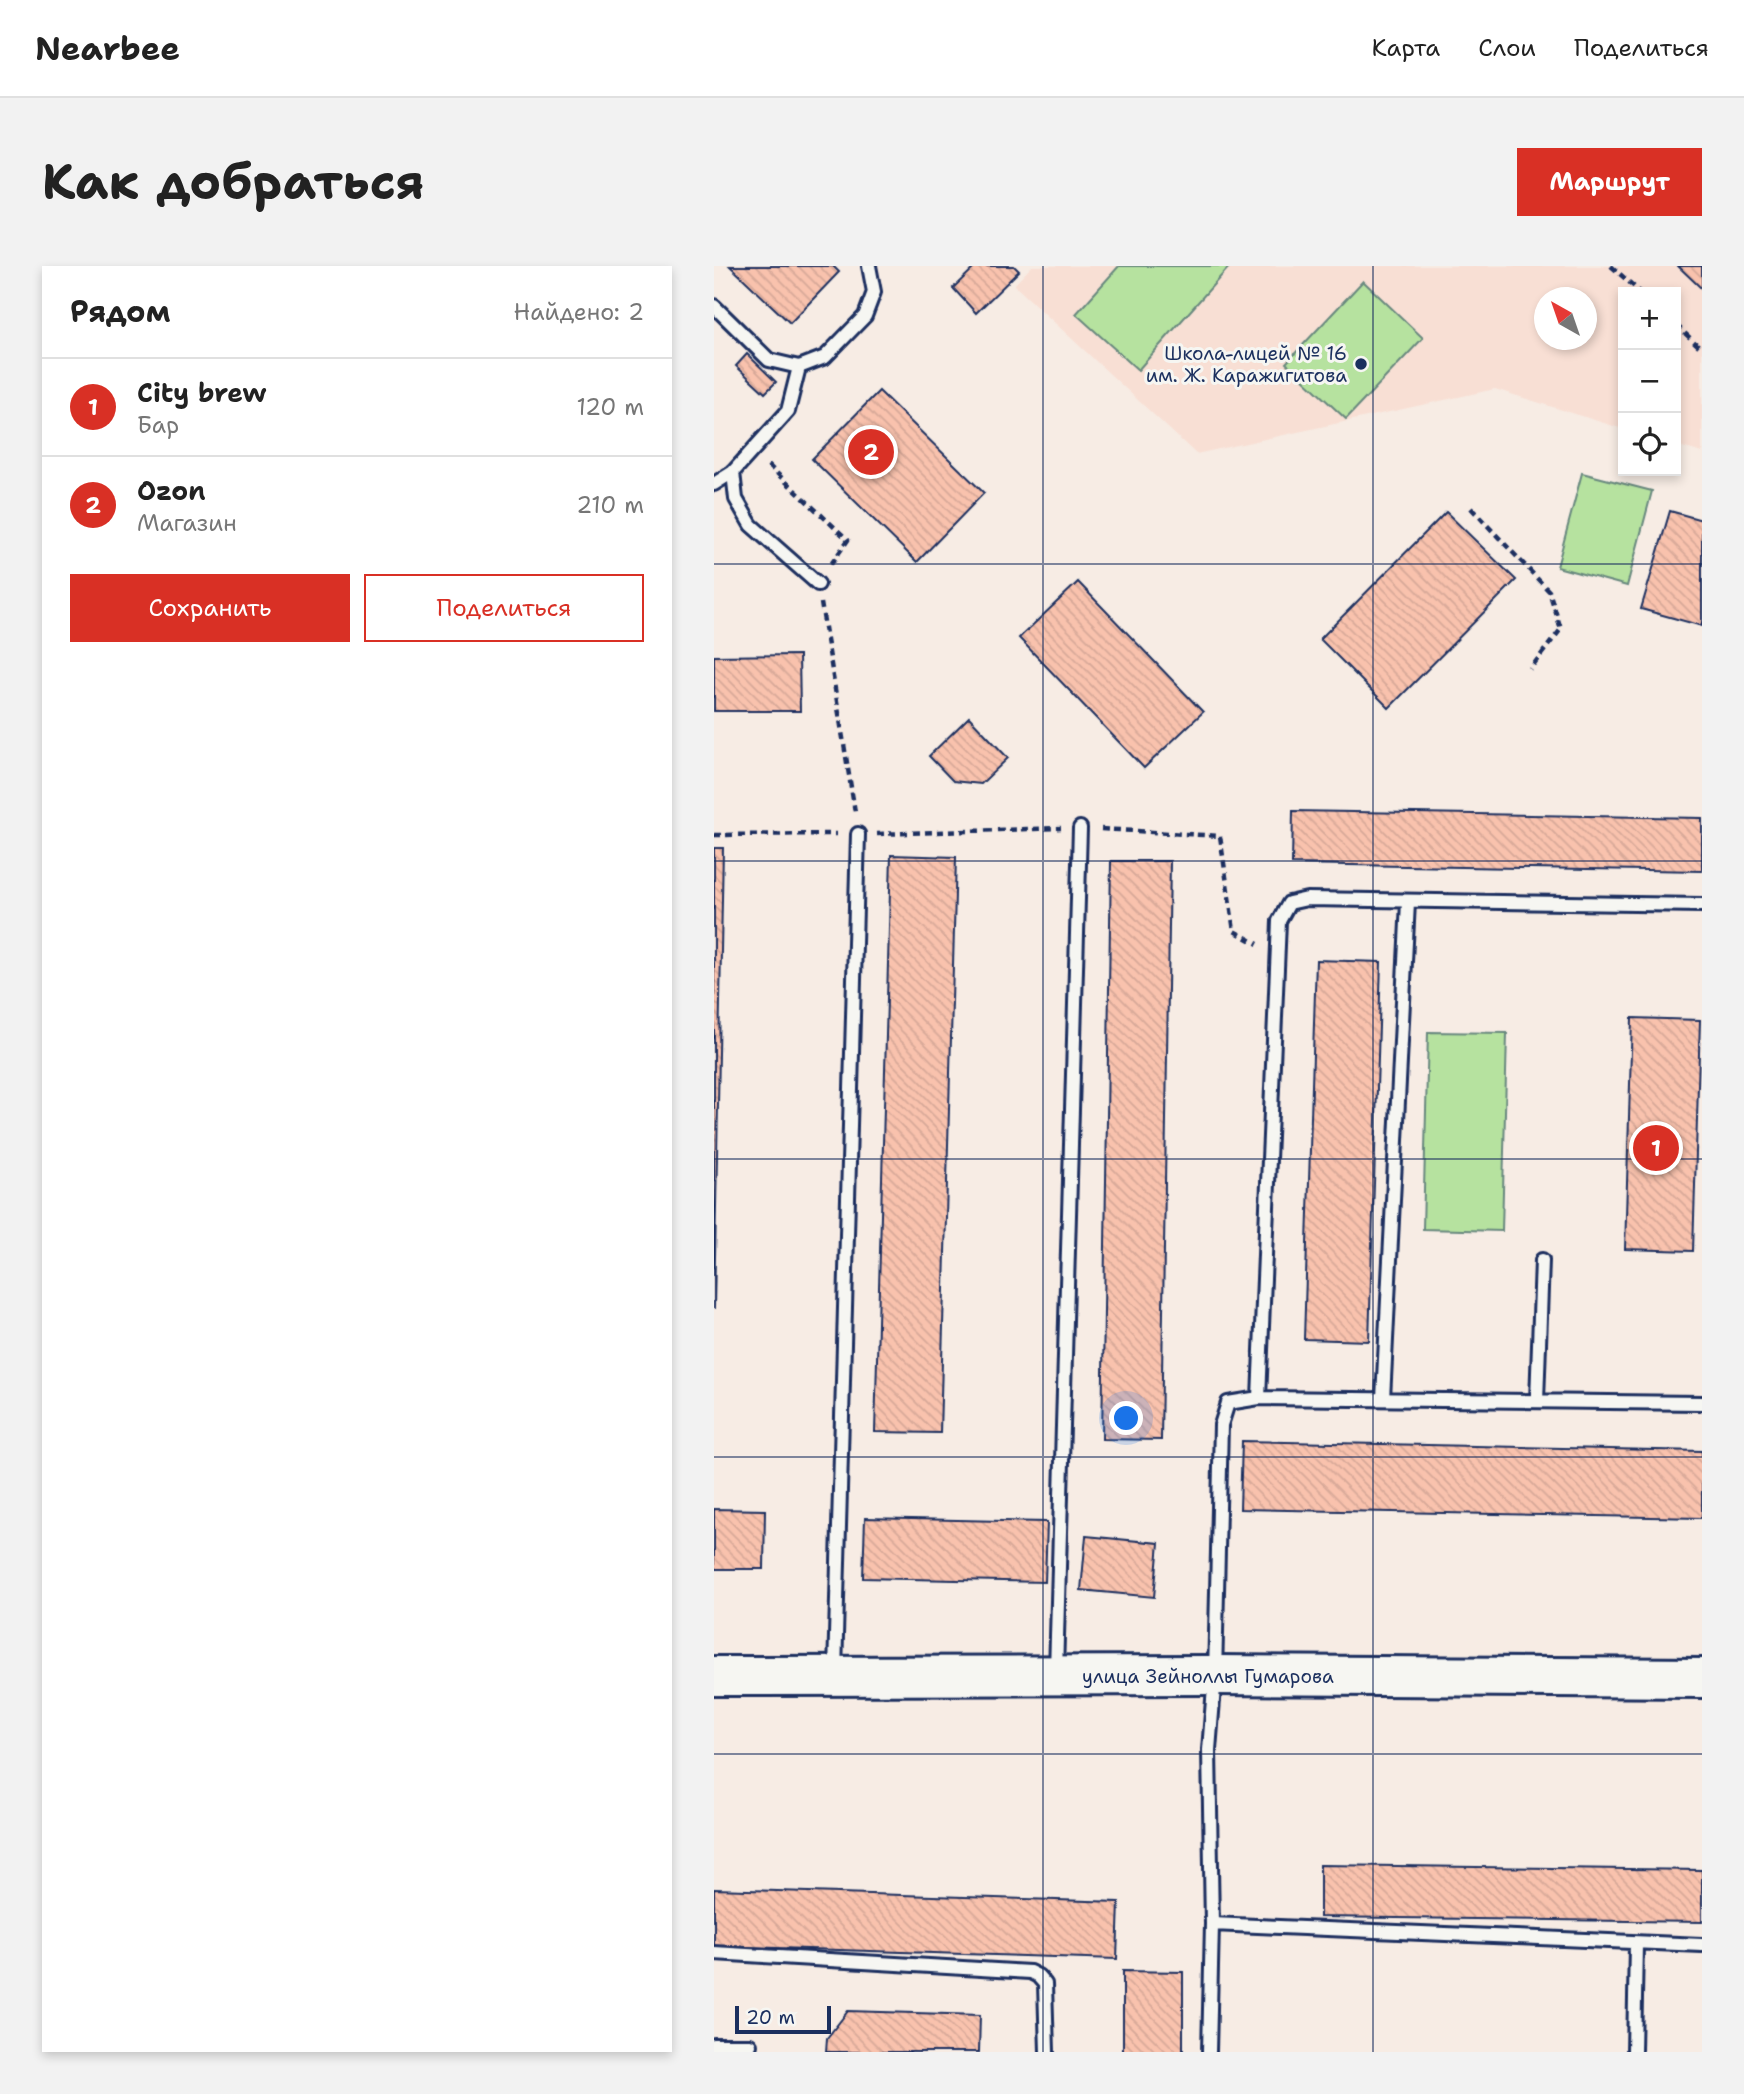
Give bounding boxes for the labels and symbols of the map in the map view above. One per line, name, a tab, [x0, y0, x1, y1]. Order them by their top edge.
north arrow	[1534, 287, 1597, 350]
place label: Школа-лицей № 16 им. Ж. Каражигитова	[1146, 341, 1347, 388]
marker: Школа-лицей № 16 им. Ж. Каражигитова	[1353, 356, 1369, 372]
pin: 2	[848, 426, 894, 478]
pin: 1	[1633, 1122, 1679, 1174]
your location	[1109, 1401, 1143, 1435]
street label: улица Зейноллы Гумарова	[1082, 1664, 1334, 1689]
scale bar	[735, 2003, 831, 2035]

